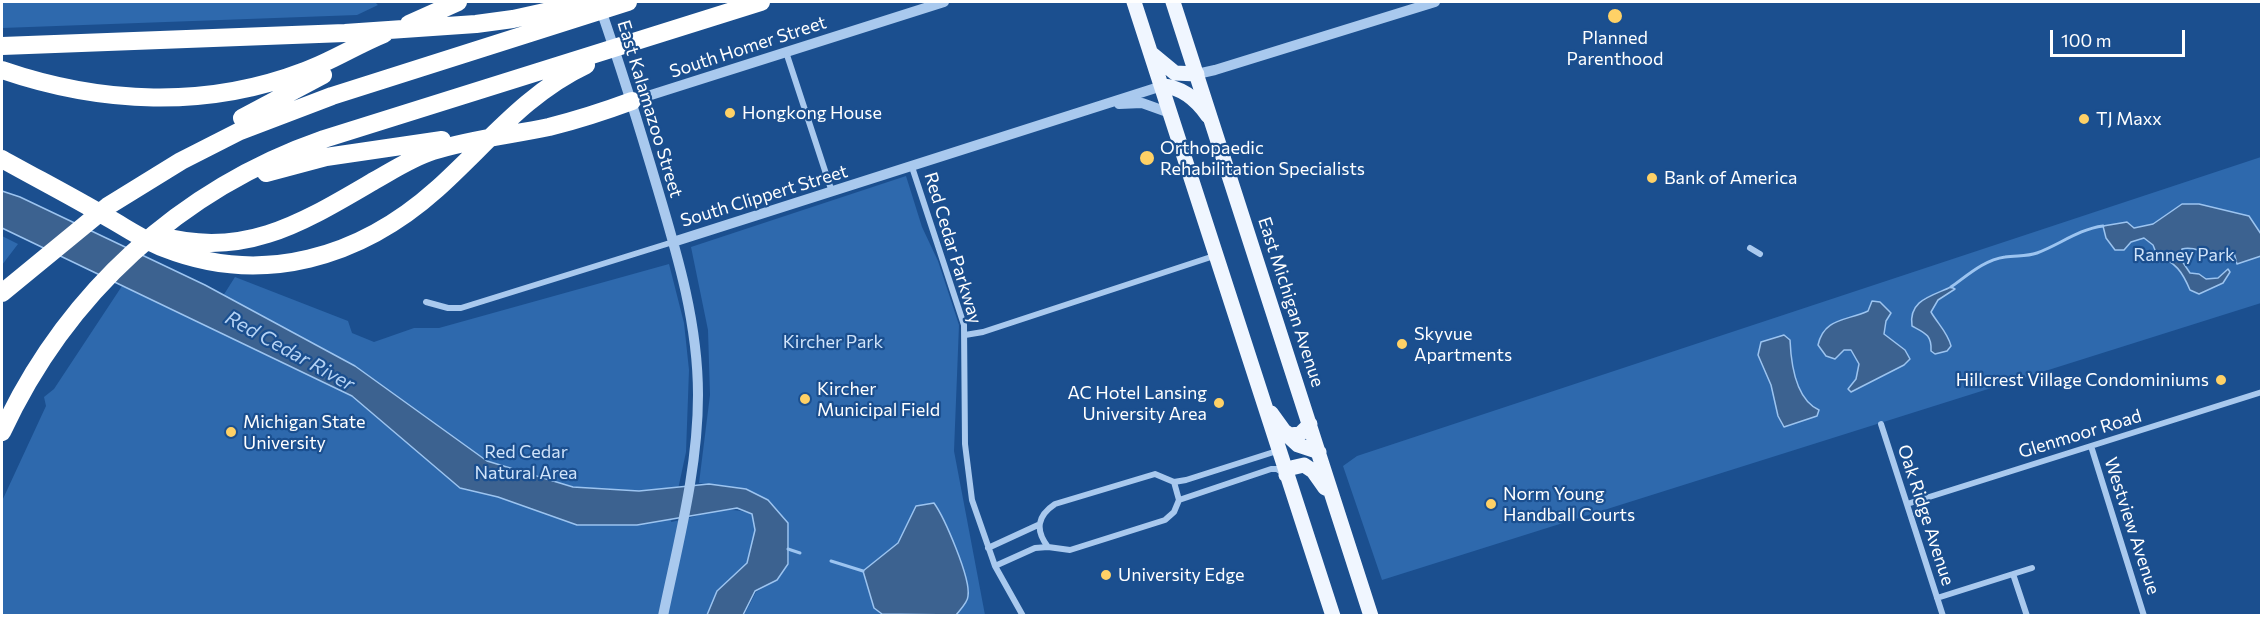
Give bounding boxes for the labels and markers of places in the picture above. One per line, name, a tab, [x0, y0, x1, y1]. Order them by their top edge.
marker: Planned Parenthood	[1606, 7, 1624, 25]
place label: Planned Parenthood	[1567, 27, 1663, 70]
place label: Hongkong House	[742, 102, 882, 124]
marker: Hongkong House	[723, 106, 737, 120]
place label: TJ Maxx	[2096, 108, 2162, 130]
marker: TJ Maxx	[2077, 112, 2091, 126]
place label: Orthopaedic Rehabilitation Specialists	[1160, 137, 1365, 180]
marker: Orthopaedic Rehabilitation Specialists	[1138, 149, 1156, 167]
place label: Bank of America	[1664, 167, 1797, 189]
marker: Bank of America	[1645, 171, 1659, 185]
place label: Skyvue Apartments	[1414, 323, 1512, 366]
marker: Skyvue Apartments	[1395, 337, 1409, 351]
place label: Hillcrest Village Condominiums	[1956, 369, 2209, 391]
marker: Hillcrest Village Condominiums	[2214, 373, 2228, 387]
place label: Kircher Municipal Field	[817, 378, 940, 420]
place label: AC Hotel Lansing University Area	[1068, 382, 1207, 424]
marker: Kircher Municipal Field	[798, 392, 812, 406]
marker: AC Hotel Lansing University Area	[1212, 396, 1226, 410]
place label: Michigan State University	[243, 411, 365, 454]
marker: Michigan State University	[224, 425, 238, 439]
place label: Norm Young Handball Courts	[1503, 483, 1635, 526]
marker: Norm Young Handball Courts	[1484, 497, 1498, 511]
place label: University Edge	[1118, 564, 1244, 586]
marker: University Edge	[1099, 568, 1113, 582]

